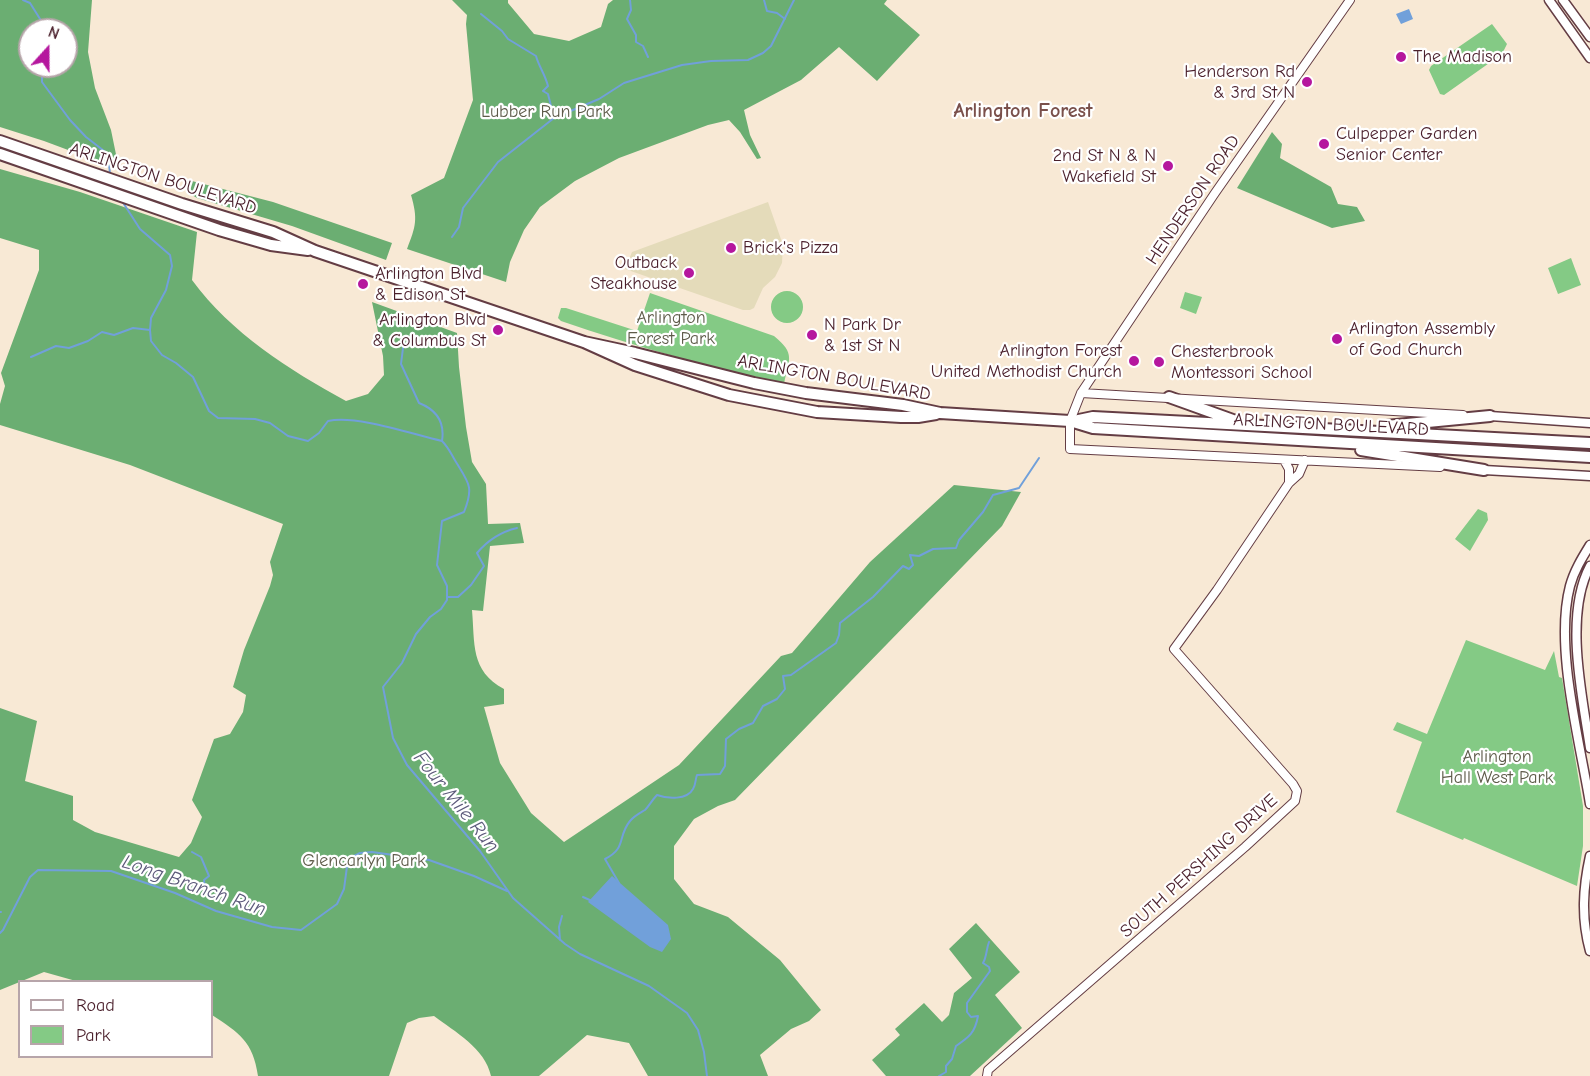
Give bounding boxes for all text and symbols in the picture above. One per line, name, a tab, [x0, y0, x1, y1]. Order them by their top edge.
north arrow	[18, 18, 78, 78]
text: N	[46, 23, 62, 43]
place label: The Madison	[1413, 46, 1512, 68]
marker: The Madison	[1394, 50, 1408, 64]
place label: Henderson Rd & 3rd St N	[1184, 61, 1295, 104]
marker: Henderson Rd & 3rd St N	[1300, 75, 1314, 89]
district label: Arlington Forest	[953, 99, 1093, 123]
park label: Lubber Run Park	[481, 101, 611, 123]
place label: Culpepper Garden Senior Center	[1336, 123, 1477, 166]
street label: HENDERSON ROAD	[1142, 131, 1244, 269]
marker: Culpepper Garden Senior Center	[1317, 137, 1331, 151]
street label: ARLINGTON BOULEVARD	[67, 138, 259, 220]
place label: 2nd St N & N Wakefield St	[1053, 145, 1156, 188]
marker: 2nd St N & N Wakefield St	[1161, 159, 1175, 173]
place label: Brick's Pizza	[743, 237, 838, 259]
marker: Brick's Pizza	[724, 241, 738, 255]
place label: Outback Steakhouse	[591, 252, 677, 294]
place label: Arlington Blvd & Edison St	[375, 263, 482, 306]
marker: Outback Steakhouse	[682, 266, 696, 280]
marker: Arlington Blvd & Edison St	[356, 277, 370, 291]
park label: Arlington Forest Park	[627, 307, 715, 350]
place label: Arlington Blvd & Columbus St	[372, 309, 486, 352]
place label: N Park Dr & 1st St N	[824, 314, 901, 356]
place label: Arlington Assembly of God Church	[1349, 318, 1495, 360]
marker: Arlington Blvd & Columbus St	[491, 323, 505, 337]
marker: N Park Dr & 1st St N	[805, 328, 819, 342]
marker: Arlington Assembly of God Church	[1330, 332, 1344, 346]
place label: Arlington Forest United Methodist Church	[931, 340, 1122, 382]
place label: Chesterbrook Montessori School	[1171, 341, 1312, 384]
street label: ARLINGTON BOULEVARD	[736, 350, 932, 406]
marker: Arlington Forest United Methodist Church	[1127, 354, 1141, 368]
marker: Chesterbrook Montessori School	[1152, 355, 1166, 369]
street label: ARLINGTON BOULEVARD	[1233, 409, 1429, 441]
park label: Arlington Hall West Park	[1441, 746, 1553, 789]
water label: Four Mile Run	[408, 747, 504, 857]
street label: SOUTH PERSHING DRIVE	[1116, 790, 1282, 942]
water label: Long Branch Run	[119, 850, 269, 922]
park label: Glencarlyn Park	[302, 850, 426, 872]
legend	[18, 980, 213, 1058]
text: Road	[76, 995, 115, 1016]
text: Park	[76, 1025, 110, 1046]

